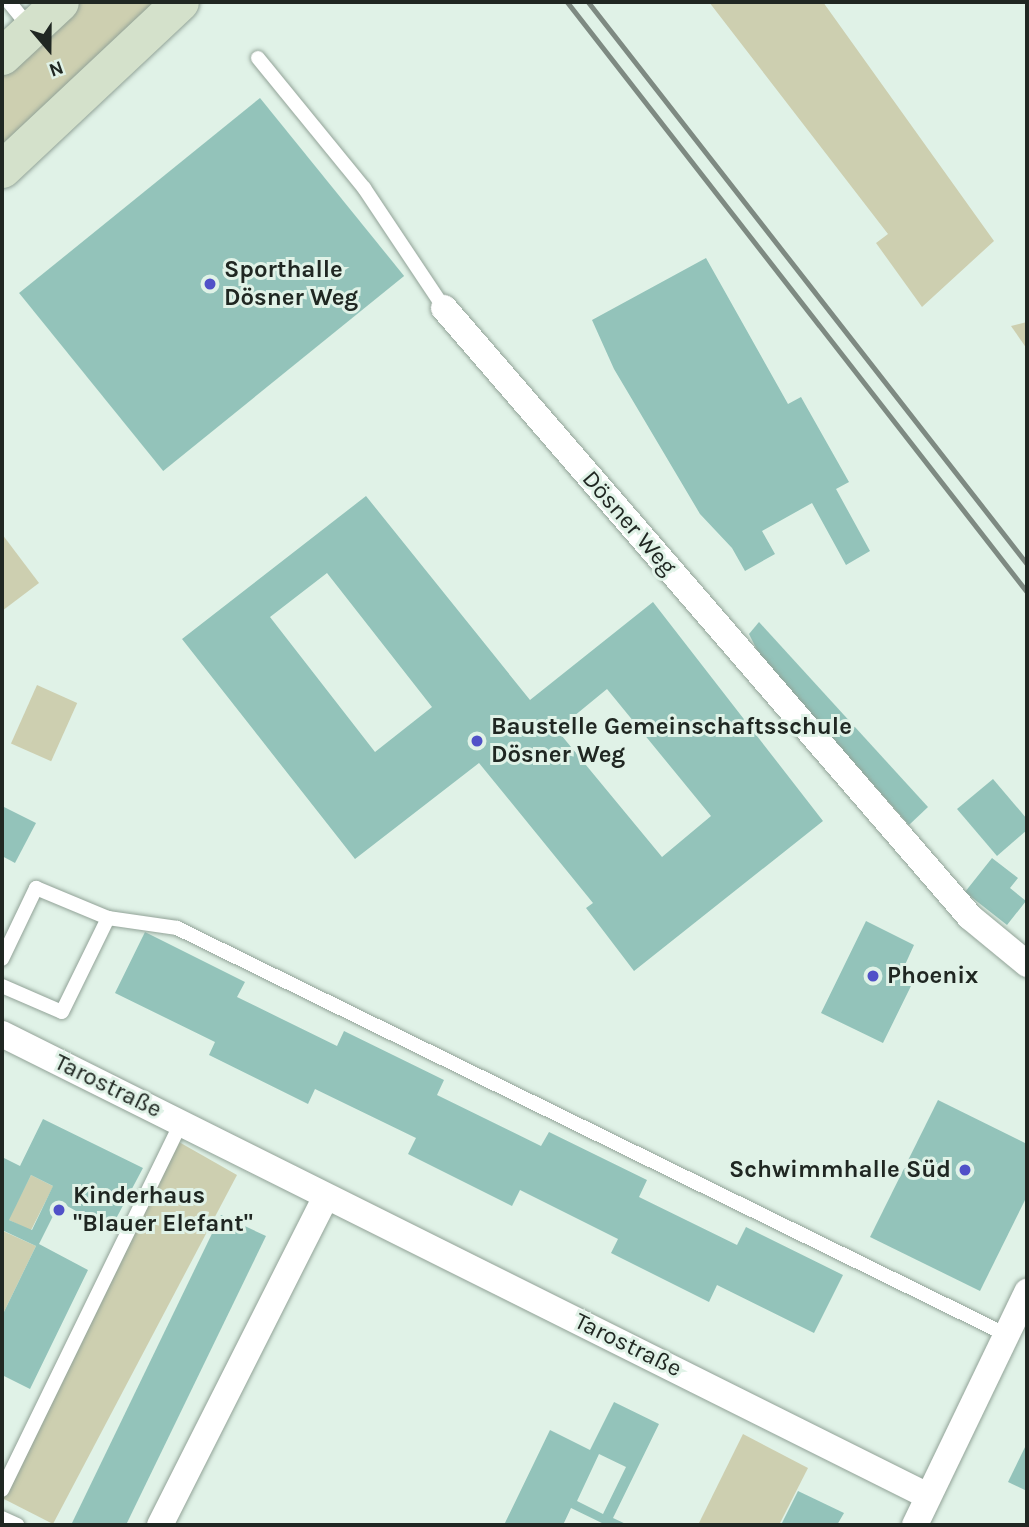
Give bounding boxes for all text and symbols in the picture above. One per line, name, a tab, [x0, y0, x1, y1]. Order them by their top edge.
north arrow	[14, 14, 84, 84]
text: N	[46, 56, 66, 81]
place label: Sporthalle Dösner Weg	[224, 256, 358, 312]
marker: Sporthalle Dösner Weg	[202, 276, 218, 292]
street label: Dösner Weg	[576, 465, 682, 581]
place label: Baustelle Gemeinschaftsschule Dösner Weg	[491, 713, 852, 769]
marker: Baustelle Gemeinschaftsschule Dösner Weg	[469, 733, 485, 749]
place label: Phoenix	[887, 962, 978, 990]
marker: Phoenix	[865, 968, 881, 984]
street label: Tarostraße	[50, 1048, 166, 1124]
place label: Schwimmhalle Süd	[729, 1156, 951, 1184]
marker: Schwimmhalle Süd	[957, 1162, 973, 1178]
place label: Kinderhaus "Blauer Elefant"	[73, 1182, 253, 1238]
marker: Kinderhaus "Blauer Elefant"	[51, 1202, 67, 1218]
street label: Tarostraße	[570, 1307, 686, 1383]

